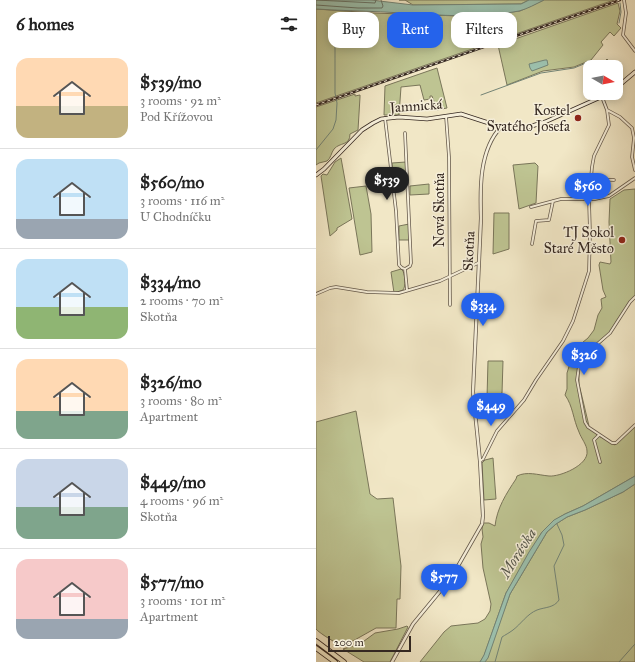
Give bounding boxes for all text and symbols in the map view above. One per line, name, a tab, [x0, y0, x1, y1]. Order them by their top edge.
chip: Buy	[328, 12, 379, 48]
chip: Rent	[387, 12, 443, 48]
chip: Filters	[451, 12, 517, 48]
icon: filters	[278, 13, 300, 35]
text: 6 homes	[16, 14, 74, 35]
north arrow	[583, 60, 623, 100]
map controls	[583, 60, 623, 100]
text: $539/mo	[140, 72, 202, 93]
icon: home	[48, 74, 96, 122]
text: 3 rooms · 92 m²	[140, 93, 221, 109]
street label: Jamnická	[387, 96, 443, 117]
place label: Kostel Svatého Josefa	[487, 102, 570, 136]
text: Pod Křížovou	[140, 109, 213, 125]
marker: Kostel Svatého Josefa	[573, 113, 583, 123]
pin: $539	[363, 167, 411, 201]
text: $560/mo	[140, 172, 204, 193]
text: $539	[374, 172, 400, 188]
street label: Nová Skotňa	[431, 173, 448, 247]
pin: $560	[564, 173, 612, 207]
icon: home	[48, 175, 96, 223]
text: $560	[574, 178, 602, 194]
text: 3 rooms · 116 m²	[140, 193, 225, 209]
text: U Chodníčku	[140, 209, 211, 225]
place label: TJ Sokol Staré Město	[544, 224, 614, 257]
street label: Skotňa	[459, 230, 479, 271]
marker: TJ Sokol Staré Město	[617, 235, 627, 245]
text: $334/mo	[140, 272, 201, 293]
icon: home	[48, 275, 96, 323]
text: 2 rooms · 70 m²	[140, 293, 223, 309]
pin: $334	[459, 293, 507, 327]
text: $334	[470, 298, 496, 314]
text: Skotňa	[140, 309, 177, 325]
pin: $326	[560, 342, 608, 376]
text: $326	[571, 347, 597, 363]
text: $326/mo	[140, 372, 202, 393]
icon: home	[48, 375, 96, 423]
text: 3 rooms · 80 m²	[140, 393, 222, 409]
pin: $449	[467, 393, 515, 427]
text: $449	[476, 398, 506, 414]
text: Apartment	[140, 409, 198, 425]
text: $449/mo	[140, 472, 206, 493]
icon: home	[48, 475, 96, 523]
text: 4 rooms · 96 m²	[140, 493, 223, 509]
text: Skotňa	[140, 509, 177, 525]
water label: Morávka	[495, 525, 540, 583]
pin: $577	[420, 564, 468, 598]
text: $577	[430, 569, 458, 585]
text: $577/mo	[140, 572, 204, 593]
icon: home	[48, 575, 96, 623]
text: 3 rooms · 101 m²	[140, 593, 225, 609]
text: Apartment	[140, 609, 198, 625]
scale bar	[328, 634, 411, 653]
text: 200 m	[334, 636, 364, 649]

